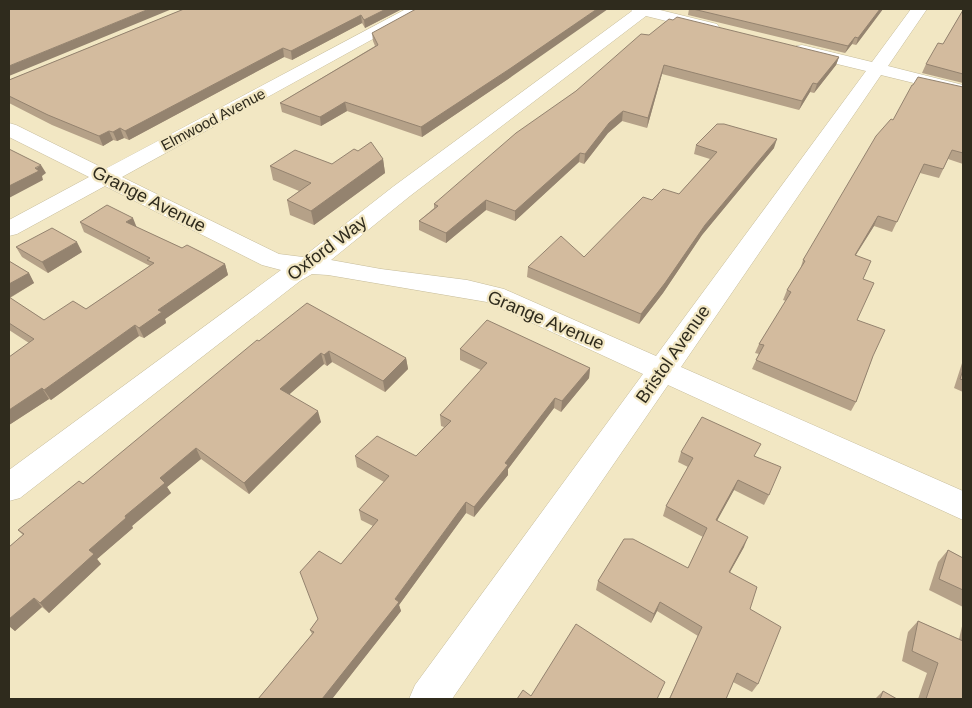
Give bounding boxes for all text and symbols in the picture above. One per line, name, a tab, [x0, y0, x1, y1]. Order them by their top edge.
street label: Elmwood Avenue	[158, 84, 268, 154]
street label: Grange Avenue	[89, 162, 209, 236]
street label: Oxford Way	[283, 212, 371, 284]
street label: Grange Avenue	[485, 286, 607, 354]
street label: Bristol Avenue	[632, 301, 714, 407]

